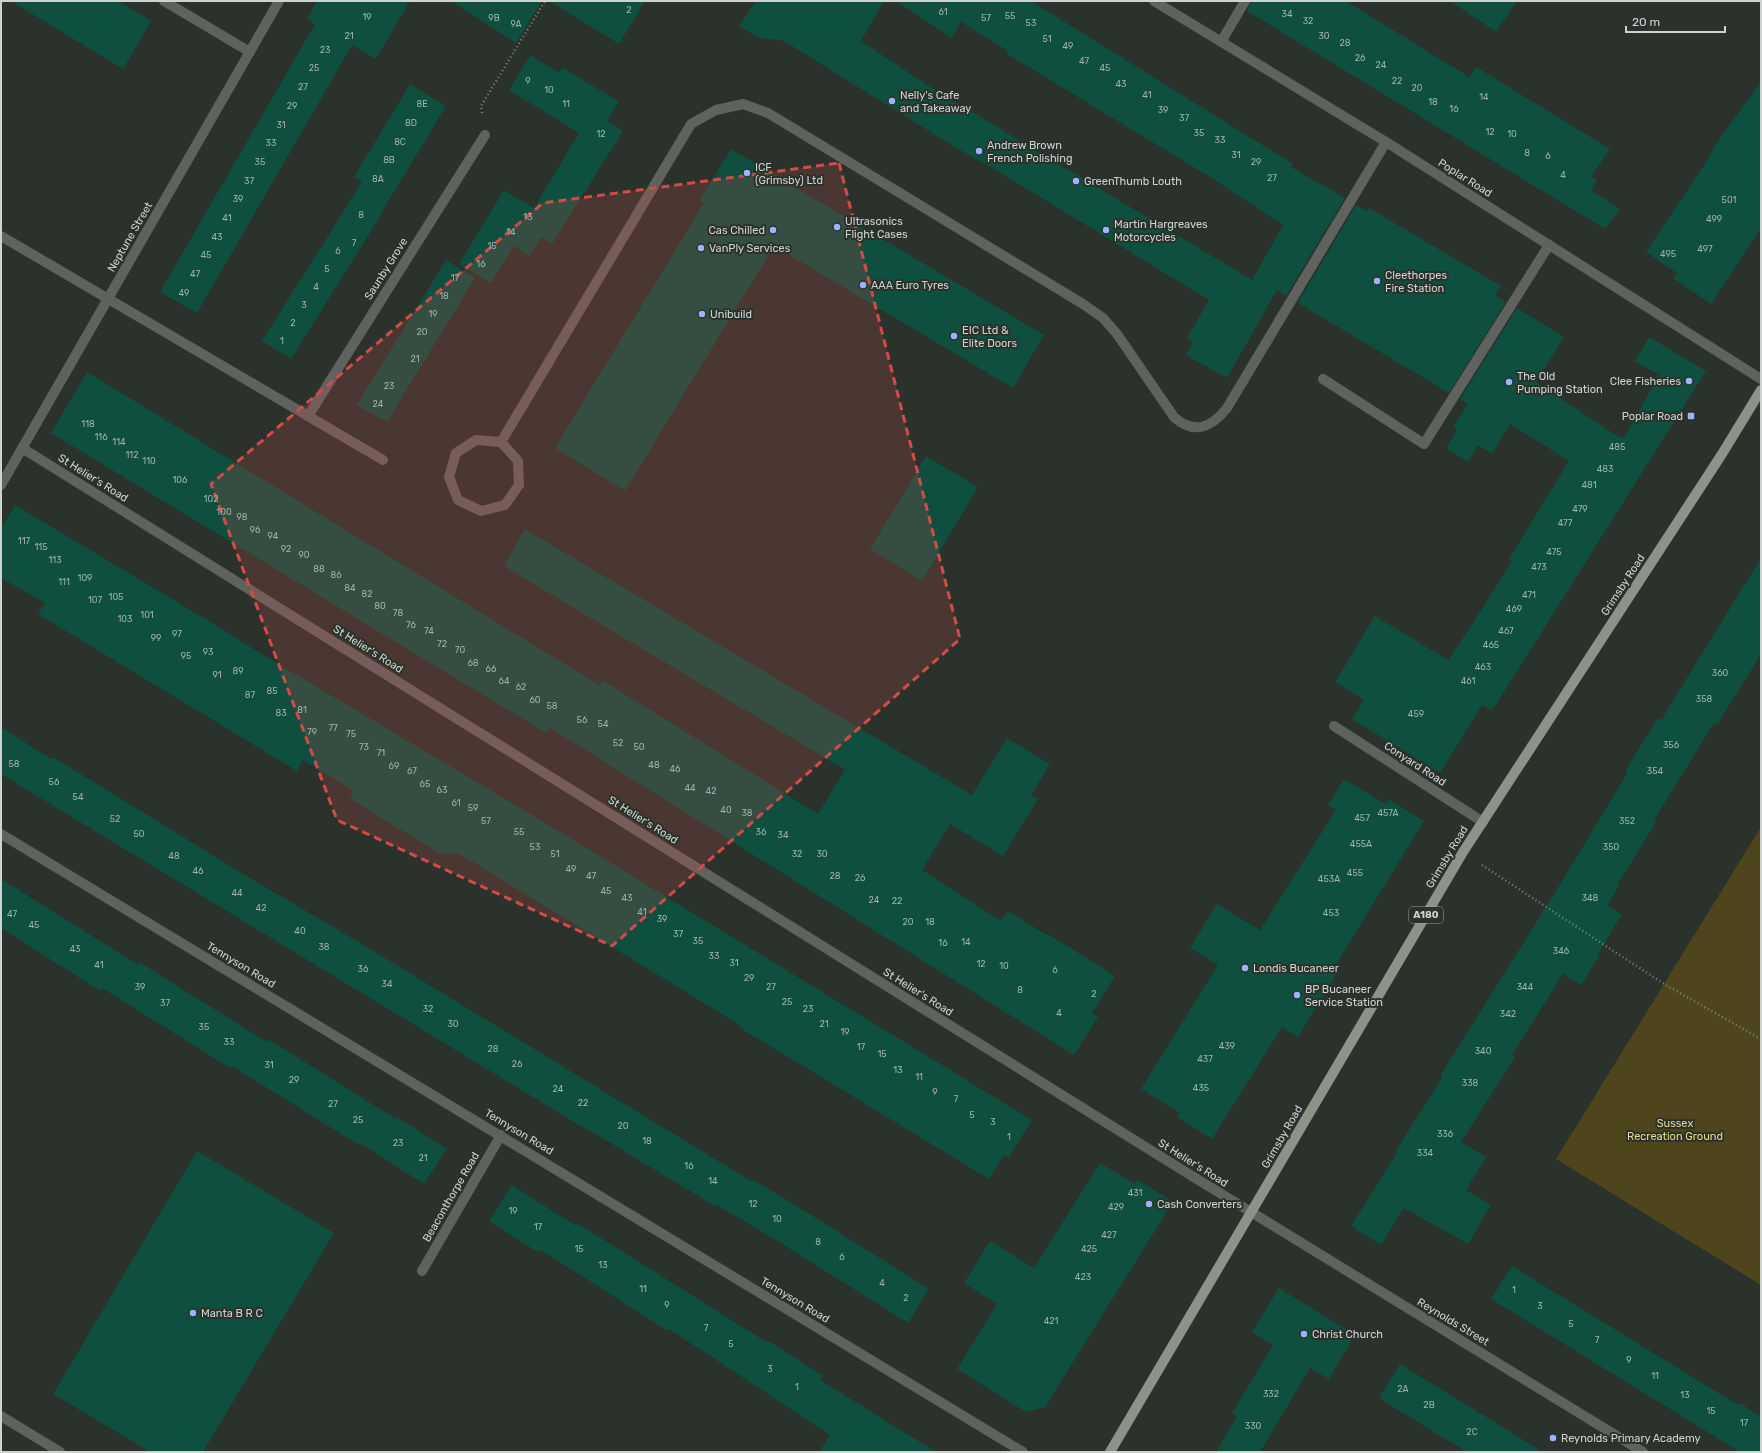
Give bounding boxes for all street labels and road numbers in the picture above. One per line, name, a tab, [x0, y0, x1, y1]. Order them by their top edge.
street label: Poplar Road	[1436, 156, 1494, 200]
street label: Neptune Street	[105, 199, 156, 274]
street label: Saunby Grove	[362, 236, 410, 302]
street label: St Helier's Road	[56, 451, 130, 505]
street label: Grimsby Road	[1598, 552, 1648, 618]
street label: St Helier's Road	[331, 622, 405, 676]
street label: Conyard Road	[1382, 739, 1448, 789]
street label: St Helier's Road	[606, 793, 680, 847]
street label: Grimsby Road	[1423, 823, 1471, 891]
road number: A180	[1409, 907, 1443, 923]
street label: Tennyson Road	[204, 939, 278, 991]
street label: St Helier's Road	[881, 965, 955, 1019]
street label: Grimsby Road	[1259, 1103, 1305, 1171]
street label: Tennyson Road	[482, 1106, 556, 1158]
street label: St Helier's Road	[1156, 1136, 1230, 1190]
street label: Beaconthorpe Road	[420, 1150, 482, 1244]
street label: Tennyson Road	[758, 1274, 832, 1326]
street label: Reynolds Street	[1415, 1295, 1492, 1349]

